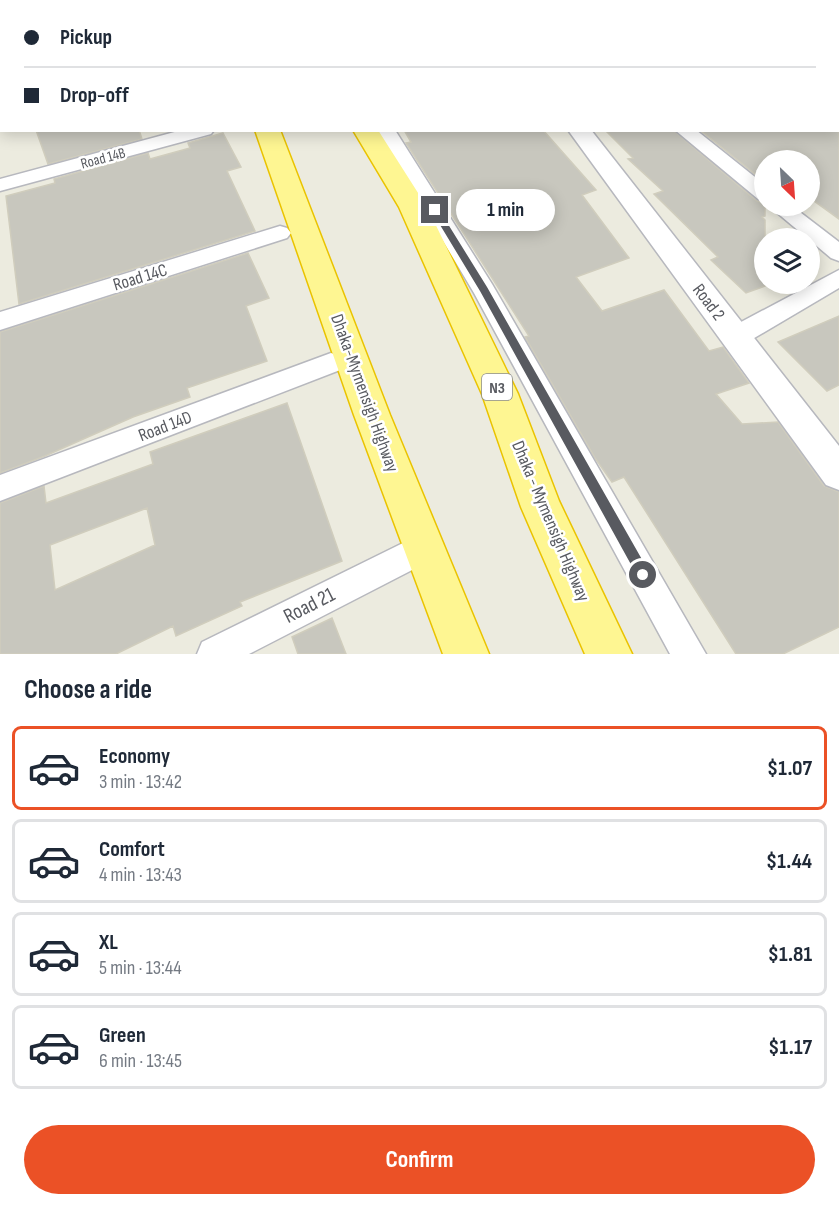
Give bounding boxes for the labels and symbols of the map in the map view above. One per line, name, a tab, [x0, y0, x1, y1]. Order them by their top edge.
street label: Road 14B	[79, 143, 128, 174]
north arrow	[754, 150, 820, 216]
callout: 1 min	[456, 189, 555, 231]
route end	[421, 196, 448, 223]
street label: Road 14C	[111, 259, 170, 296]
street label: Road 2	[688, 280, 729, 325]
street label: Dhaka-Mymensigh Highway	[326, 311, 403, 475]
road number: N3	[482, 374, 512, 400]
street label: Road 14D	[135, 407, 195, 446]
street label: Dhaka - Mymensigh Highway	[507, 438, 594, 605]
route start	[629, 561, 656, 588]
street label: Road 21	[279, 582, 340, 629]

